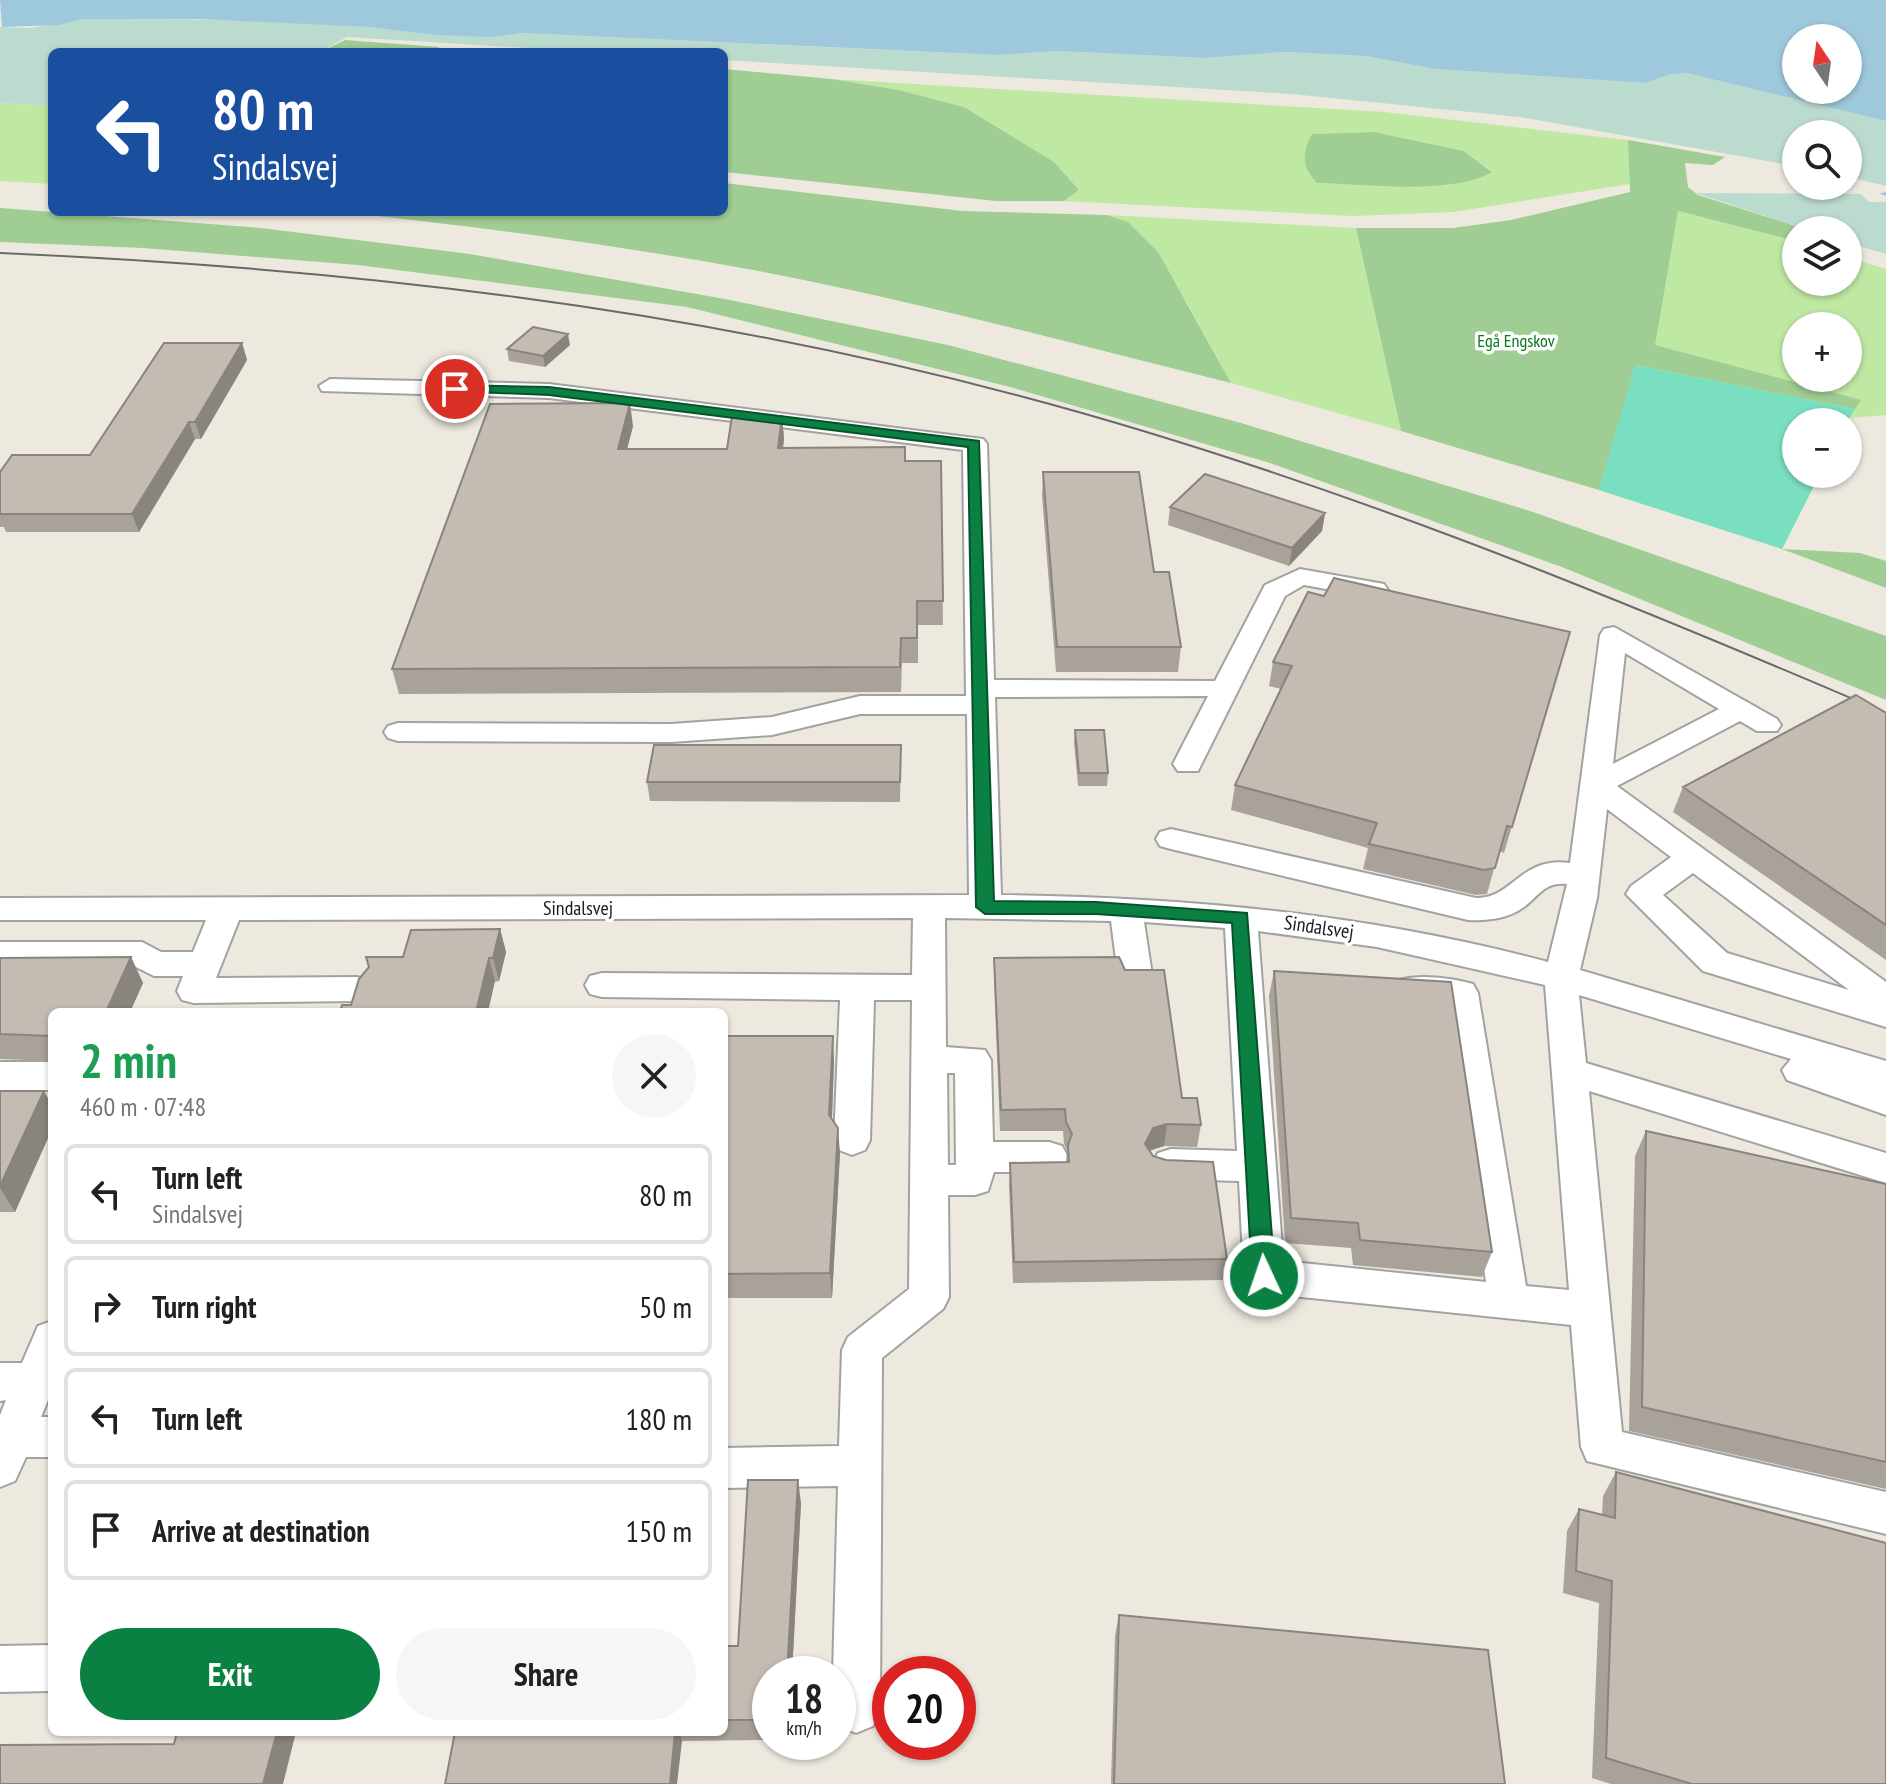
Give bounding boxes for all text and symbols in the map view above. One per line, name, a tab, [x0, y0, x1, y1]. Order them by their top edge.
north arrow	[1782, 24, 1862, 104]
map controls	[1782, 24, 1862, 488]
text: 80 m	[212, 73, 314, 145]
icon: left	[80, 80, 184, 184]
button: search	[1782, 120, 1862, 200]
text: Sindalsvej	[212, 143, 338, 190]
button: layers	[1782, 216, 1862, 296]
button: +	[1782, 312, 1862, 392]
park label: Egå Engskov	[1477, 329, 1555, 352]
pin	[421, 355, 489, 423]
icon: arrive	[433, 367, 477, 411]
button: −	[1782, 408, 1862, 488]
street label: Sindalsvej	[543, 895, 613, 921]
street label: Sindalsvej	[1282, 909, 1356, 945]
text: 2 min	[80, 1029, 177, 1091]
button: close	[612, 1034, 696, 1118]
text: 460 m · 07:48	[80, 1090, 206, 1123]
text: Turn left	[152, 1158, 242, 1197]
icon: left	[84, 1172, 128, 1216]
text: 80 m	[639, 1175, 692, 1214]
text: Sindalsvej	[152, 1197, 243, 1230]
position arrow	[1222, 1234, 1306, 1318]
icon: right	[84, 1284, 128, 1328]
text: Turn right	[152, 1287, 256, 1326]
text: 50 m	[639, 1287, 692, 1326]
icon: left	[84, 1396, 128, 1440]
text: Turn left	[152, 1399, 242, 1438]
text: 180 m	[626, 1399, 692, 1438]
icon: arrive	[84, 1508, 128, 1552]
text: Arrive at destination	[152, 1511, 370, 1550]
text: 150 m	[626, 1511, 692, 1550]
button: Exit	[80, 1628, 380, 1720]
button: Share	[396, 1628, 696, 1720]
speed limit sign: 20	[872, 1656, 976, 1760]
text: 18	[785, 1672, 823, 1724]
text: km/h	[786, 1715, 822, 1741]

